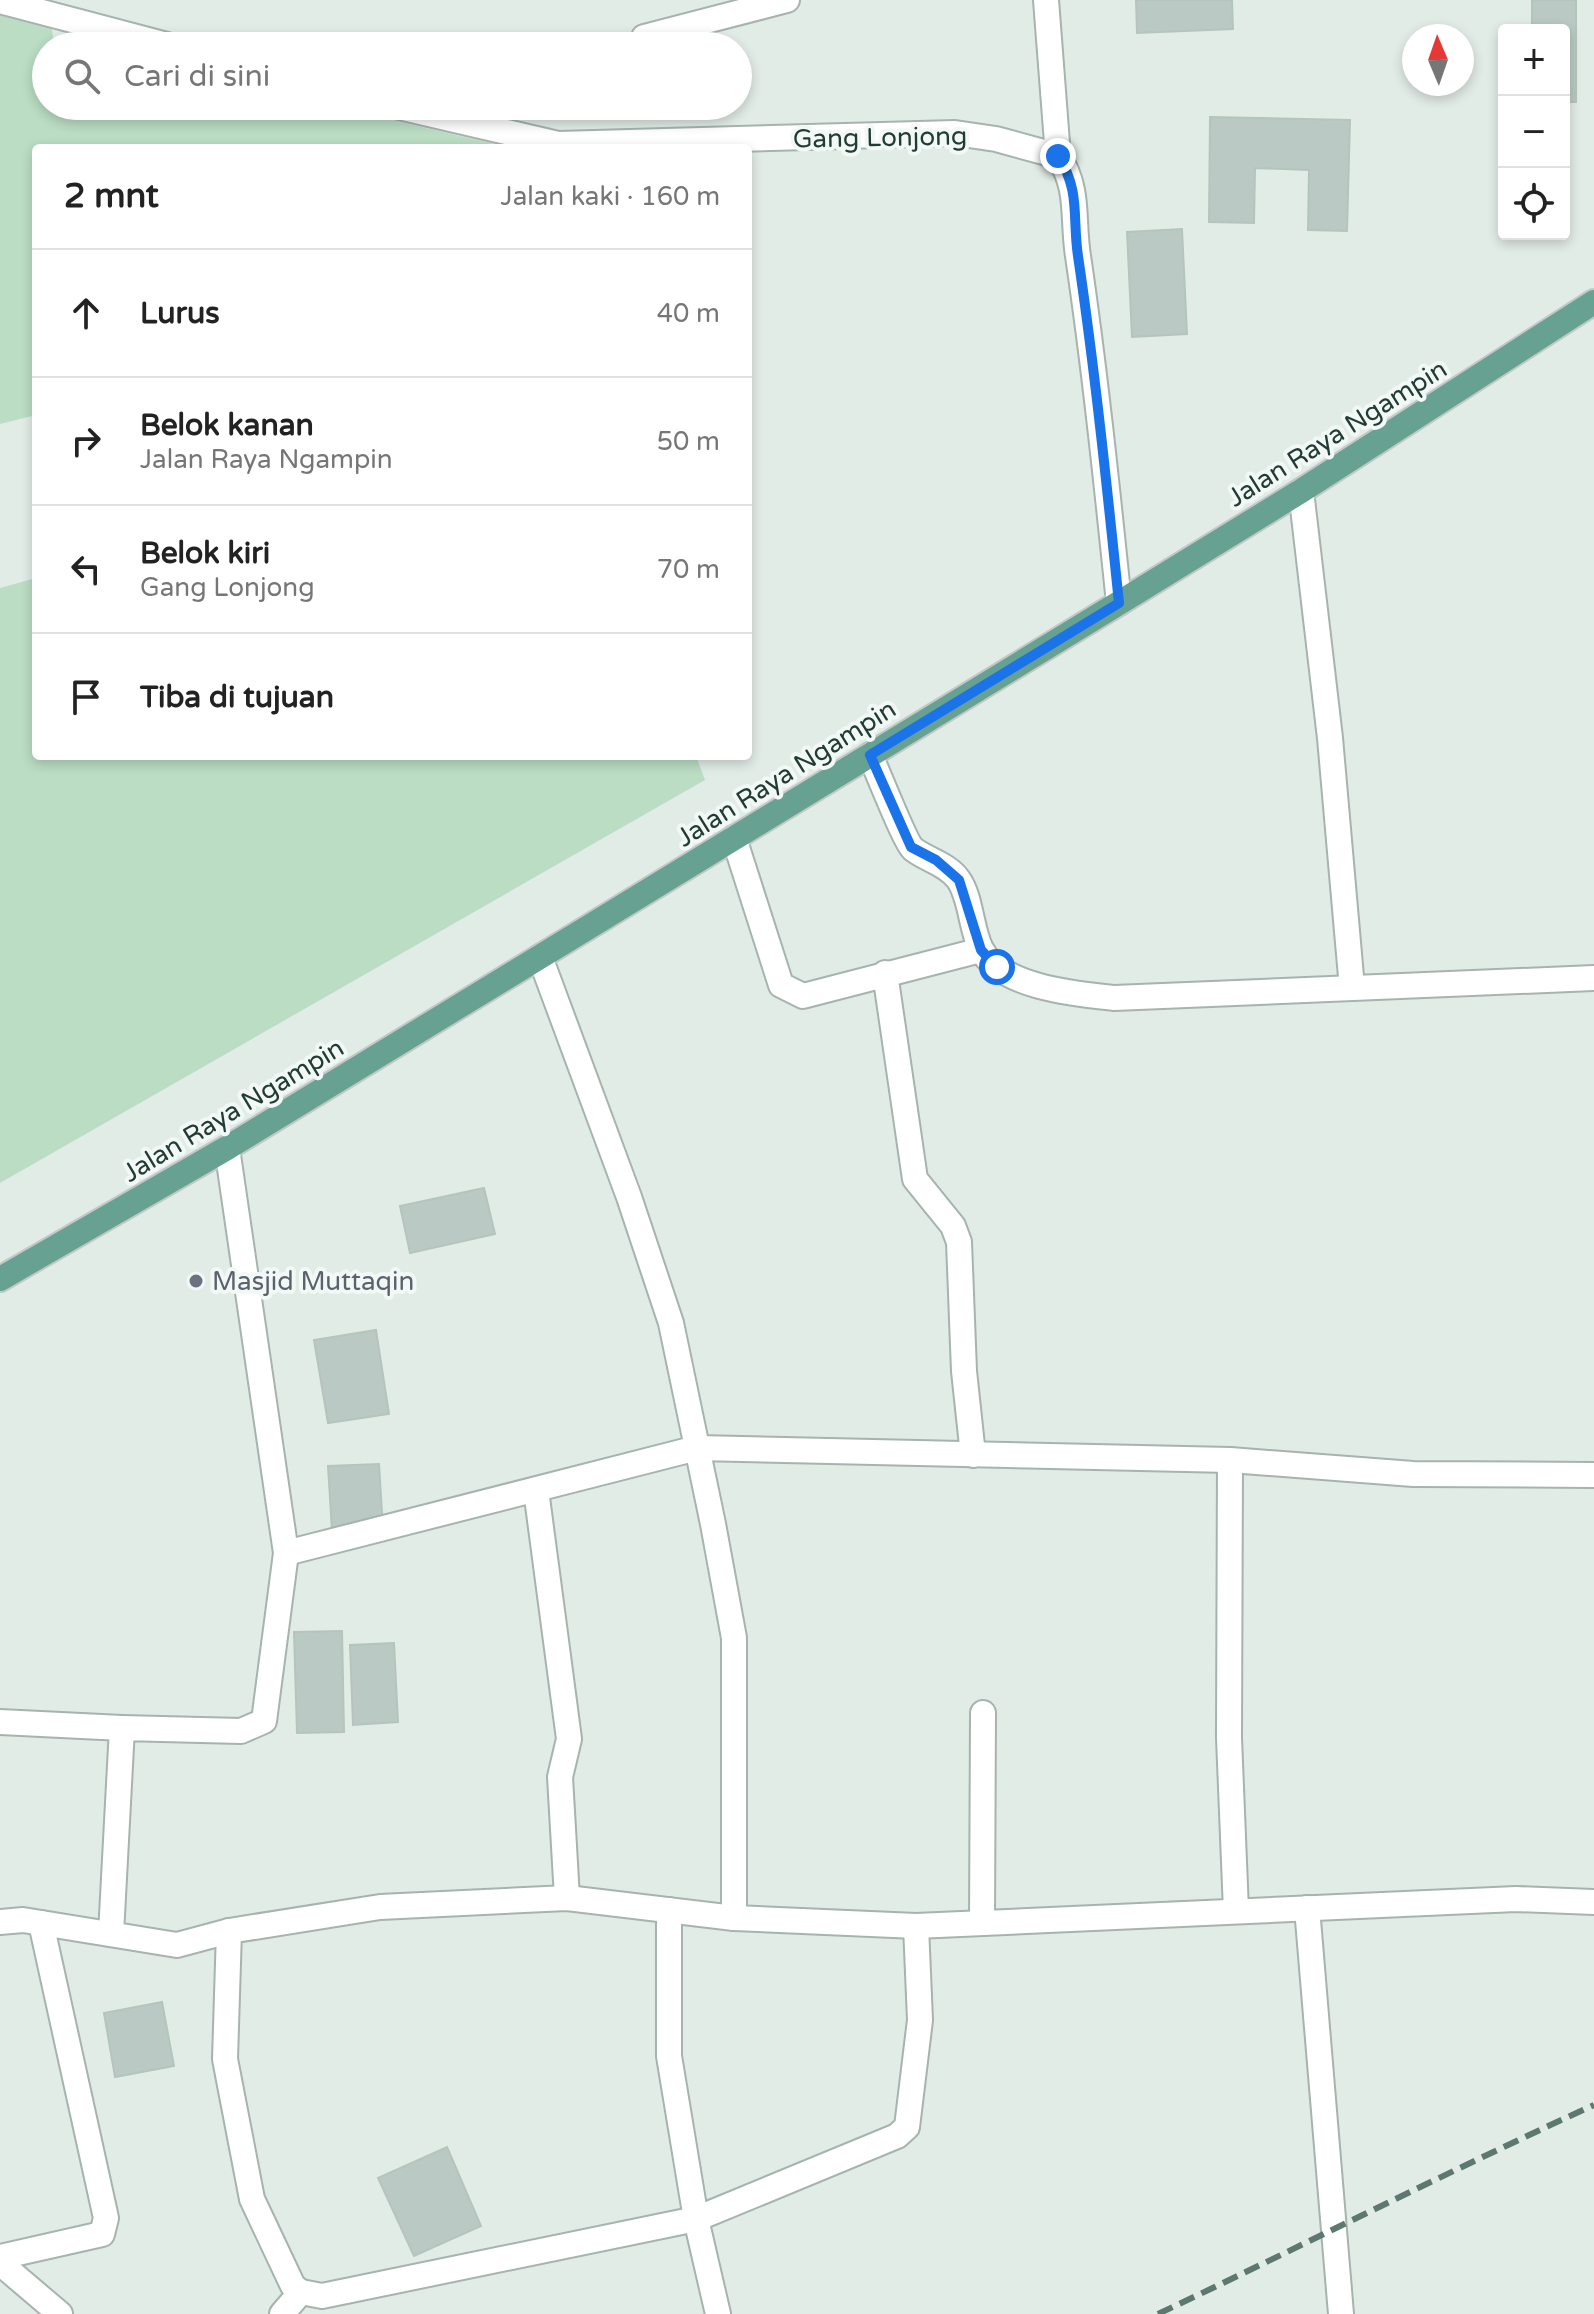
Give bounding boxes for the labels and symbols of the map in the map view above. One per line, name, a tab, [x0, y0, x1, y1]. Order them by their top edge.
north arrow	[1402, 24, 1474, 96]
street label: Gang Lonjong	[792, 120, 968, 155]
route end	[1040, 138, 1076, 174]
street label: Jalan Raya Ngampin	[1222, 353, 1453, 513]
street label: Jalan Raya Ngampin	[671, 693, 902, 853]
route start	[979, 949, 1015, 985]
street label: Jalan Raya Ngampin	[117, 1032, 349, 1189]
place label: Masjid Muttaqin	[212, 1266, 414, 1297]
marker: Masjid Muttaqin	[187, 1272, 205, 1290]

